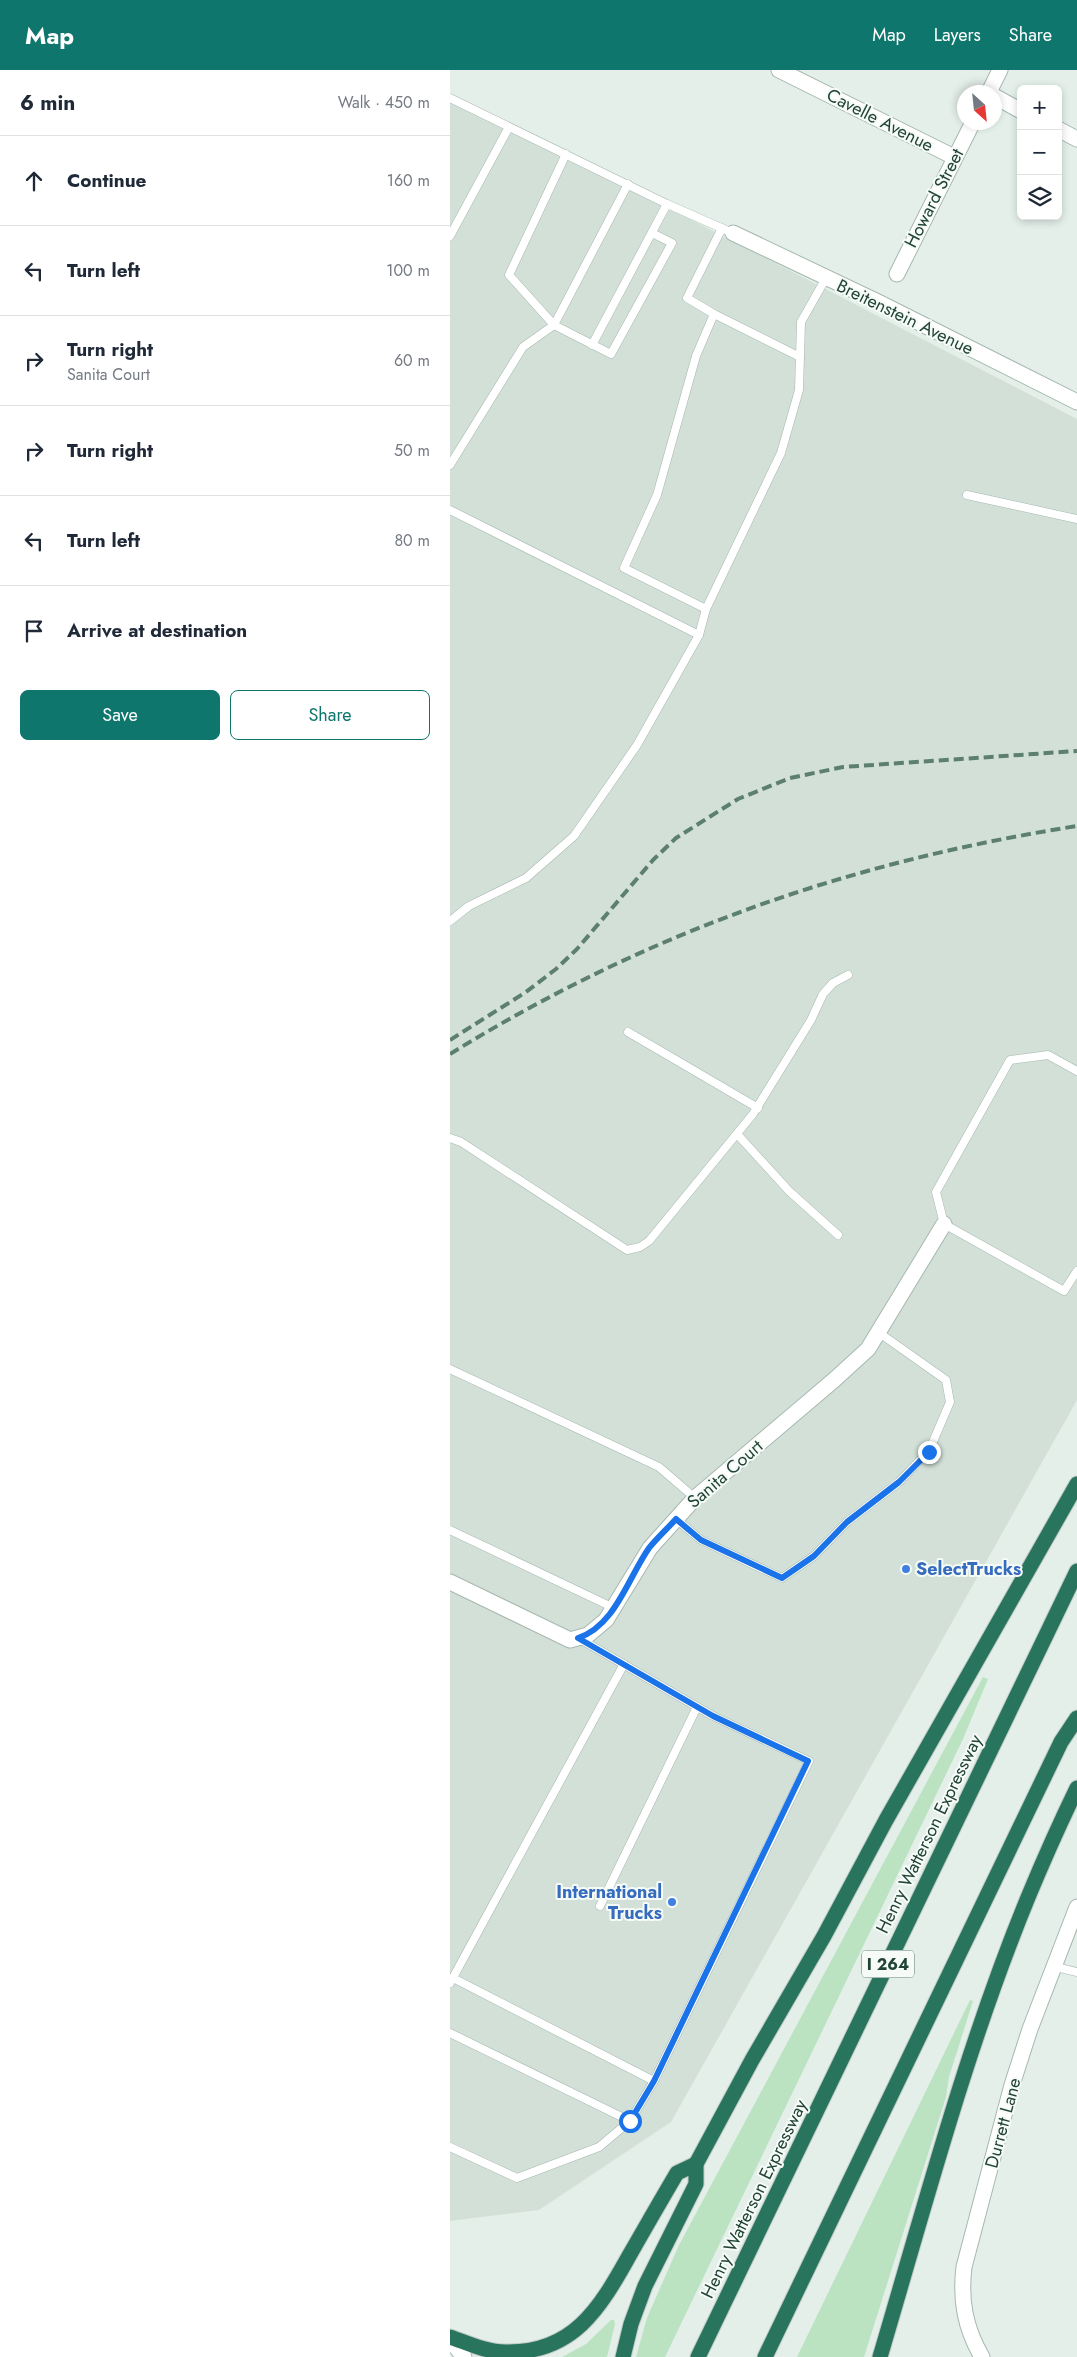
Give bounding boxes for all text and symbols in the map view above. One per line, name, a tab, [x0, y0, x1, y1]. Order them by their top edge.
text: Map	[25, 18, 74, 53]
text: Map	[872, 22, 906, 48]
text: Layers	[934, 22, 981, 48]
text: Share	[1009, 22, 1052, 48]
street label: Cavelle Avenue	[822, 82, 938, 158]
north arrow	[957, 85, 1002, 130]
map controls	[1017, 85, 1062, 220]
button: +	[1017, 85, 1062, 130]
text: 6 min	[20, 88, 75, 118]
text: Walk · 450 m	[338, 91, 430, 114]
button: −	[1017, 130, 1062, 175]
street label: Howard Street	[898, 143, 970, 252]
icon: ahead	[20, 167, 48, 195]
text: Continue	[67, 167, 146, 194]
text: 160 m	[387, 169, 430, 192]
button: layers	[1017, 175, 1062, 220]
icon: left	[20, 257, 48, 285]
text: Turn left	[67, 257, 140, 284]
text: 100 m	[386, 259, 430, 282]
street label: Breitenstein Avenue	[832, 273, 978, 361]
text: Turn right	[67, 336, 153, 363]
icon: right	[20, 347, 48, 375]
text: 60 m	[394, 349, 430, 372]
text: Sanita Court	[67, 363, 150, 386]
icon: right	[20, 437, 48, 465]
text: Turn right	[67, 437, 153, 464]
text: 50 m	[394, 439, 430, 462]
icon: left	[20, 527, 48, 555]
text: Turn left	[67, 527, 140, 554]
text: 80 m	[394, 529, 430, 552]
icon: arrive	[20, 617, 48, 645]
text: Arrive at destination	[67, 617, 247, 644]
button: Save	[20, 690, 220, 740]
button: Share	[230, 690, 430, 740]
street label: Sanita Court	[681, 1433, 769, 1514]
route end	[918, 1441, 941, 1464]
place label: SelectTrucks	[916, 1556, 1021, 1582]
marker: SelectTrucks	[900, 1563, 912, 1575]
street label: Henry Watterson Expressway	[869, 1730, 989, 1938]
place label: International Trucks	[556, 1879, 662, 1926]
marker: International Trucks	[666, 1896, 678, 1908]
road number: I 264	[862, 1950, 914, 1978]
street label: Durrett Lane	[978, 2075, 1028, 2171]
street label: Henry Watterson Expressway	[694, 2095, 814, 2303]
route start	[619, 2110, 642, 2133]

